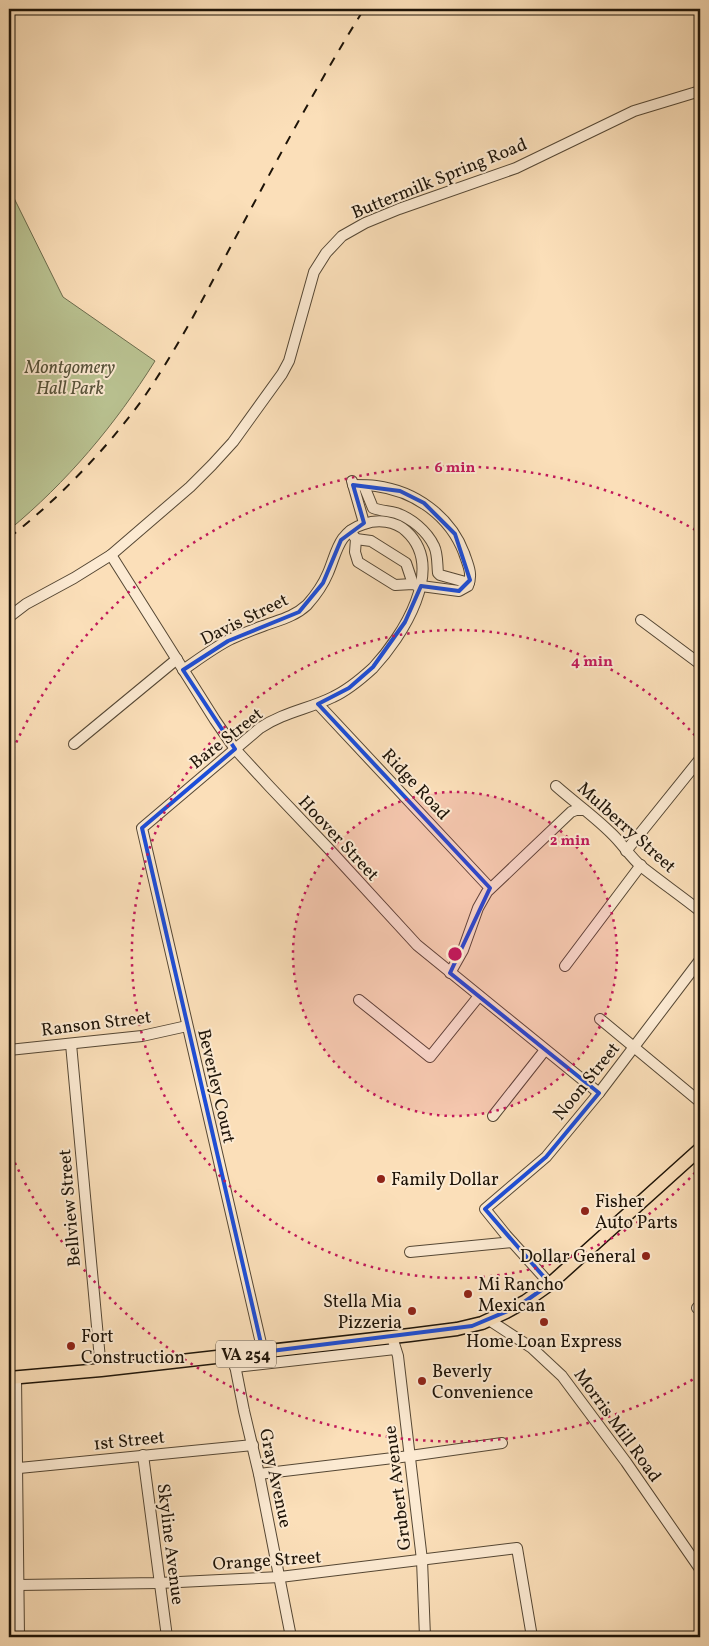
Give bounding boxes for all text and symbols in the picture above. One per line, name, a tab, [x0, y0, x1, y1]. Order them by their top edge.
street label: Buttermilk Spring Road	[348, 133, 531, 226]
park label: Montgomery Hall Park	[24, 356, 115, 402]
text: 6 min	[435, 458, 476, 479]
street label: Davis Street	[196, 588, 293, 652]
text: 4 min	[571, 652, 613, 673]
street label: Bare Street	[185, 703, 269, 776]
street label: Ridge Road	[375, 744, 455, 826]
street label: Mulberry Street	[571, 777, 681, 879]
street label: Hoover Street	[292, 791, 384, 887]
text: 2 min	[550, 831, 590, 852]
centre of rings	[446, 945, 464, 963]
street label: Ranson Street	[40, 1005, 153, 1044]
street label: Beverley Court	[190, 1027, 241, 1146]
street label: Noon Street	[548, 1038, 626, 1126]
street label: Bellview Street	[53, 1148, 88, 1268]
place label: Family Dollar	[391, 1168, 499, 1193]
marker: Family Dollar	[375, 1173, 387, 1185]
place label: Fisher Auto Parts	[595, 1190, 678, 1236]
marker: Fisher Auto Parts	[579, 1205, 591, 1217]
place label: Dollar General	[520, 1245, 636, 1270]
marker: Dollar General	[640, 1250, 652, 1262]
place label: Mi Rancho Mexican	[478, 1273, 564, 1319]
marker: Mi Rancho Mexican	[462, 1288, 474, 1300]
place label: Stella Mia Pizzeria	[323, 1290, 402, 1336]
marker: Stella Mia Pizzeria	[406, 1305, 418, 1317]
marker: Home Loan Express	[538, 1316, 550, 1328]
place label: Fort Construction	[81, 1325, 185, 1371]
place label: Home Loan Express	[466, 1330, 622, 1355]
marker: Fort Construction	[65, 1340, 77, 1352]
road number: VA 254	[216, 1340, 276, 1368]
place label: Beverly Convenience	[432, 1360, 533, 1406]
street label: Morris Mill Road	[567, 1364, 667, 1488]
marker: Beverly Convenience	[416, 1375, 428, 1387]
street label: Grubert Avenue	[378, 1424, 419, 1552]
street label: 1st Street	[92, 1425, 166, 1458]
street label: Gray Avenue	[252, 1426, 297, 1530]
street label: Skyline Avenue	[150, 1482, 189, 1606]
street label: Orange Street	[212, 1545, 322, 1578]

